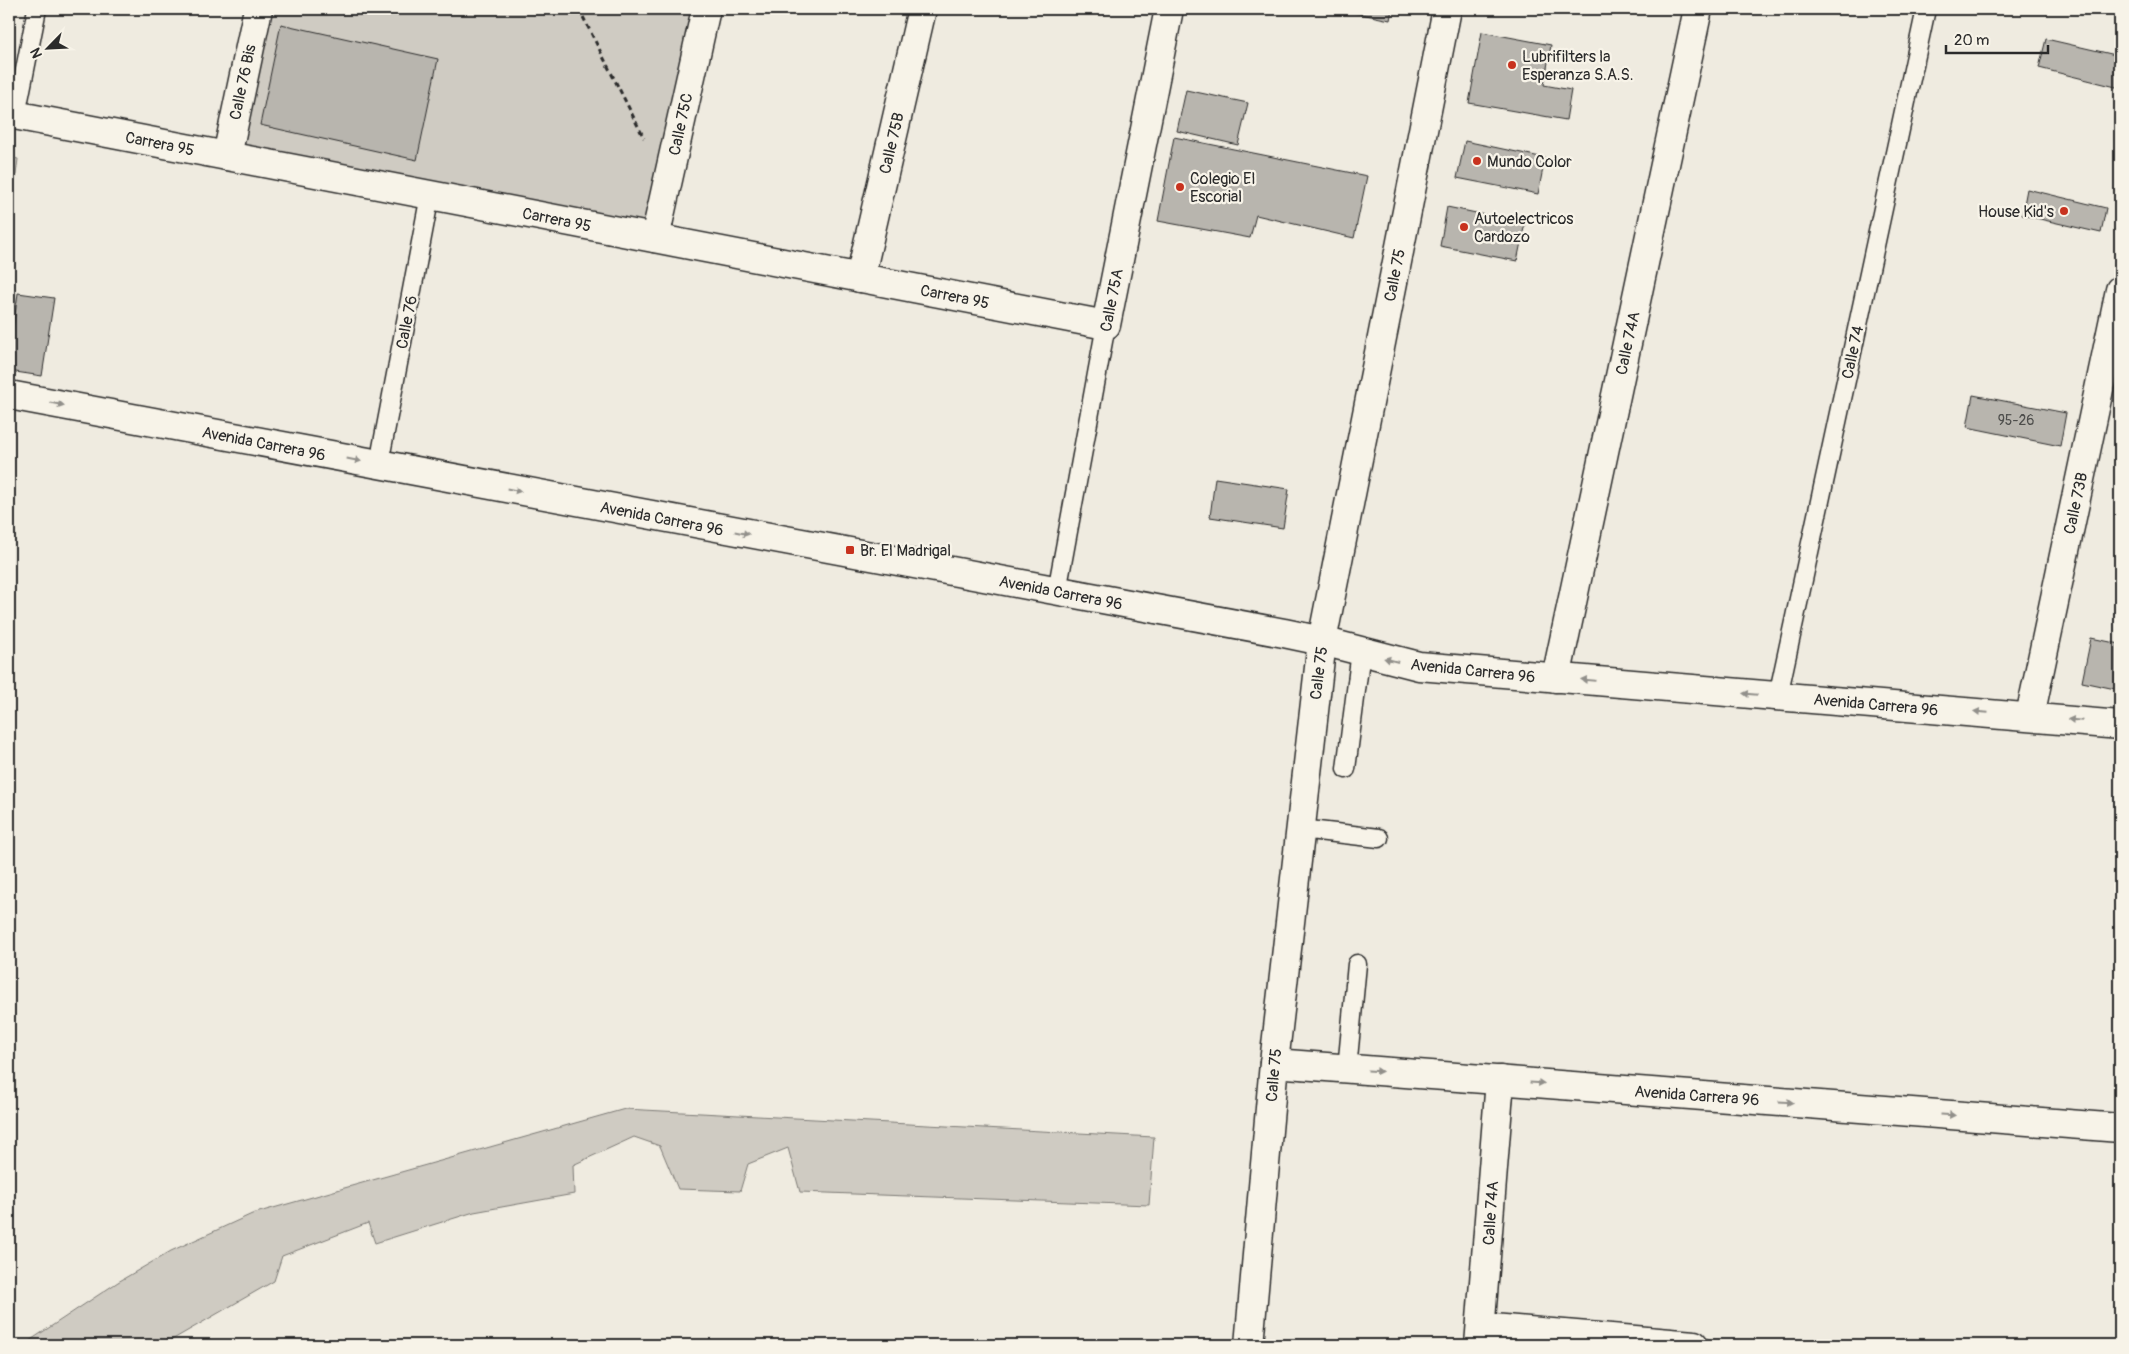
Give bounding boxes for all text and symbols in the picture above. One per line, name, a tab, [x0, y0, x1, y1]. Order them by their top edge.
north arrow	[22, 22, 72, 72]
scale bar	[1946, 22, 2049, 54]
text: 20 m	[1954, 31, 1989, 50]
street label: Calle 76 Bis	[225, 43, 261, 122]
text: N	[27, 45, 46, 61]
place label: Lubrifilters la Esperanza S.A.S.	[1522, 47, 1633, 85]
marker: Lubrifilters la Esperanza S.A.S.	[1506, 59, 1518, 71]
street label: Calle 75C	[665, 91, 697, 157]
street label: Calle 75B	[875, 111, 909, 176]
street label: Carrera 95	[124, 128, 196, 160]
place label: Mundo Color	[1487, 152, 1572, 172]
marker: Mundo Color	[1471, 155, 1483, 167]
place label: Colegio El Escorial	[1190, 169, 1255, 207]
marker: Colegio El Escorial	[1174, 181, 1186, 193]
place label: House Kid's	[1978, 202, 2054, 222]
street label: Carrera 95	[521, 204, 593, 236]
marker: House Kid's	[2058, 205, 2070, 217]
place label: Autoelectricos Cardozo	[1474, 209, 1573, 247]
marker: Autoelectricos Cardozo	[1458, 221, 1470, 233]
street label: Calle 75	[1380, 247, 1410, 303]
street label: Calle 75A	[1096, 267, 1128, 333]
street label: Carrera 95	[919, 281, 991, 313]
street label: Calle 76	[392, 294, 422, 351]
street label: Calle 74A	[1611, 310, 1644, 377]
street label: Calle 74	[1838, 324, 1868, 381]
one-way arrow	[49, 400, 65, 408]
house number: 95-26	[1998, 412, 2034, 429]
street label: Avenida Carrera 96	[200, 422, 327, 466]
one-way arrow	[346, 456, 362, 464]
street label: Calle 73B	[2060, 470, 2092, 536]
one-way arrow	[506, 486, 522, 494]
street label: Avenida Carrera 96	[598, 497, 725, 541]
one-way arrow	[735, 529, 751, 537]
place label: Br. El Madrigal	[860, 541, 951, 561]
marker: Br. El Madrigal	[844, 544, 856, 556]
street label: Avenida Carrera 96	[997, 571, 1124, 615]
street label: Calle 75	[1306, 645, 1332, 701]
street label: Avenida Carrera 96	[1410, 654, 1536, 687]
one-way arrow	[1384, 655, 1399, 663]
one-way arrow	[1579, 676, 1595, 684]
one-way arrow	[1741, 689, 1757, 697]
street label: Avenida Carrera 96	[1813, 690, 1939, 720]
one-way arrow	[1973, 708, 1989, 716]
one-way arrow	[2067, 716, 2083, 724]
street label: Calle 75	[1262, 1048, 1286, 1103]
one-way arrow	[1367, 1067, 1383, 1075]
one-way arrow	[1529, 1079, 1545, 1087]
street label: Avenida Carrera 96	[1634, 1082, 1760, 1110]
one-way arrow	[1778, 1099, 1794, 1107]
one-way arrow	[1940, 1111, 1956, 1119]
street label: Calle 74A	[1479, 1180, 1503, 1246]

